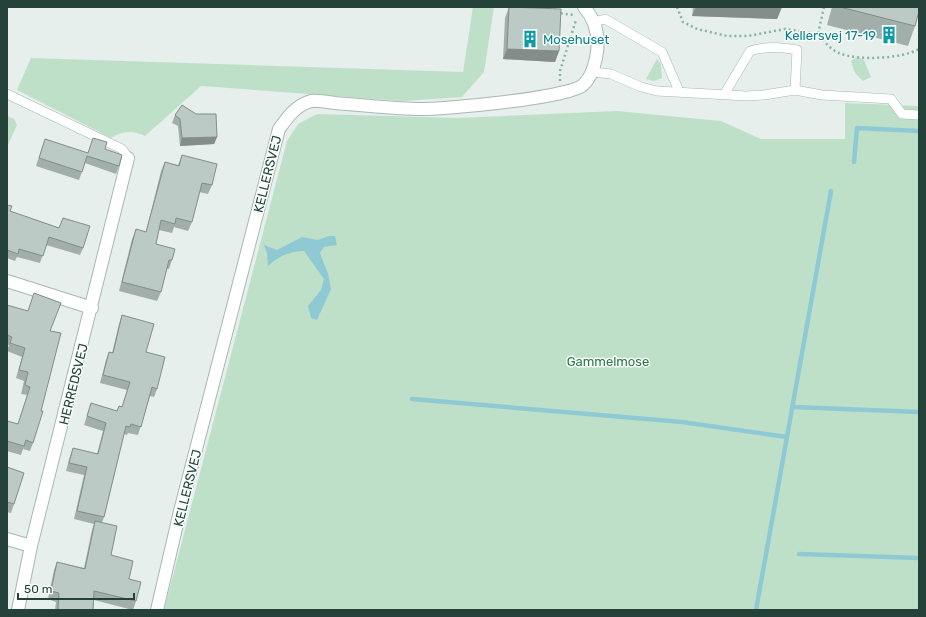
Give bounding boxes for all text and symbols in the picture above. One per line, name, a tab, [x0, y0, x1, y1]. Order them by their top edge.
building icon: Kellersvej 17-19	[879, 25, 899, 45]
place label: Kellersvej 17-19	[785, 28, 876, 43]
building icon: Mosehuset	[520, 29, 540, 49]
place label: Mosehuset	[543, 32, 609, 47]
street label: KELLERSVEJ	[251, 134, 284, 214]
street label: HERREDSVEJ	[56, 342, 91, 426]
park label: Gammelmose	[567, 354, 649, 369]
street label: KELLERSVEJ	[171, 448, 204, 528]
scale bar	[18, 575, 134, 601]
text: 50 m	[24, 582, 52, 596]

